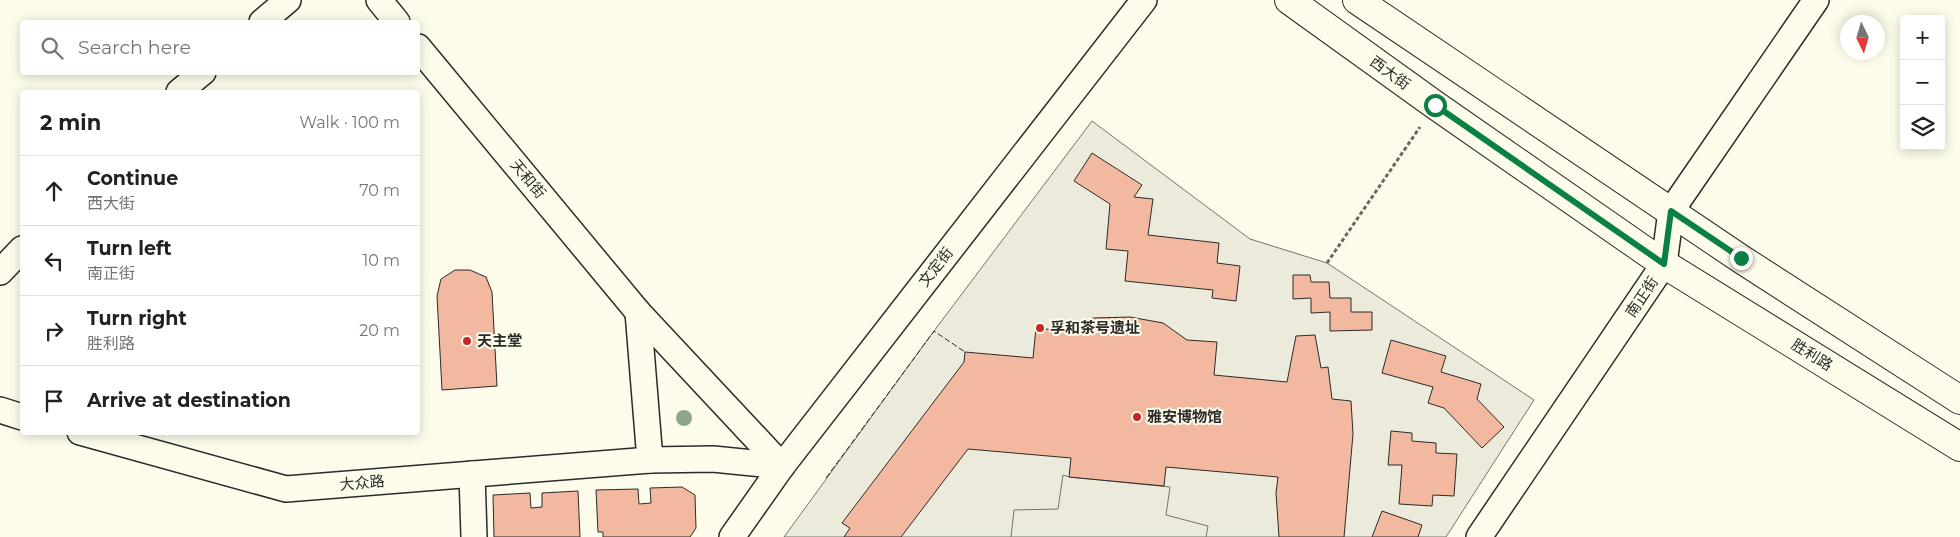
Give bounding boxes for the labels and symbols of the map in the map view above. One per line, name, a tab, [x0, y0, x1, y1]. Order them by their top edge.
north arrow	[1840, 15, 1885, 60]
street label: 西大街	[1367, 52, 1414, 94]
route start	[1424, 94, 1447, 117]
street label: 天和街	[507, 155, 550, 202]
street label: 文定街	[914, 243, 957, 290]
route end	[1730, 247, 1753, 270]
street label: 南正街	[1621, 273, 1662, 321]
place label: 孚和茶号遗址	[1050, 318, 1140, 337]
marker: 孚和茶号遗址	[1034, 322, 1046, 334]
place label: 天主堂	[477, 331, 522, 350]
marker: 天主堂	[461, 335, 473, 347]
street label: 胜利路	[1788, 335, 1836, 375]
place label: 雅安博物馆	[1147, 407, 1222, 426]
marker: 雅安博物馆	[1131, 411, 1143, 423]
street label: 大众路	[339, 471, 385, 494]

